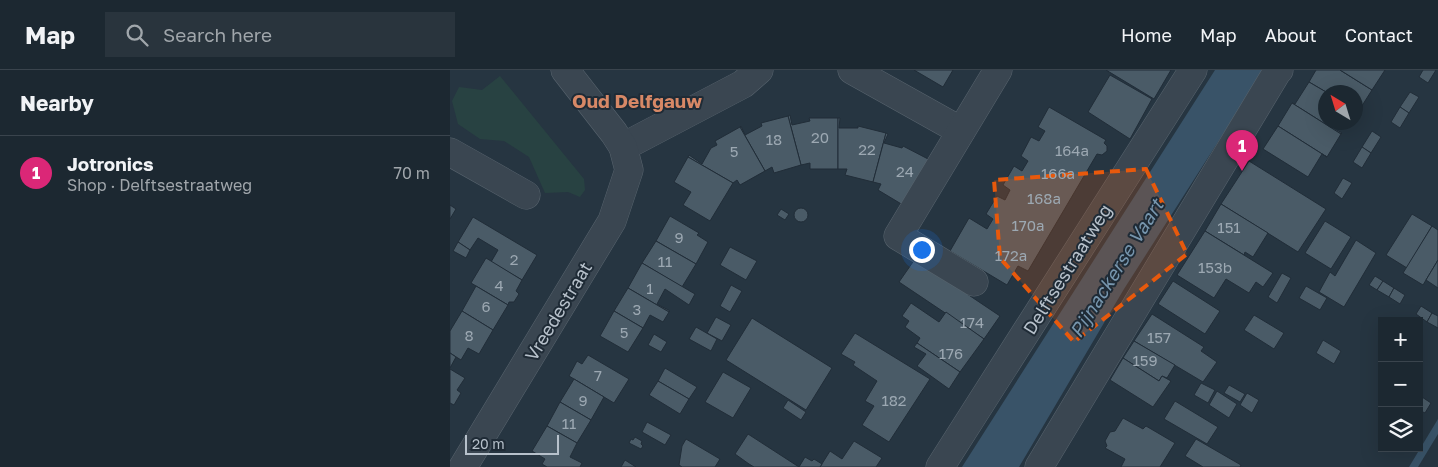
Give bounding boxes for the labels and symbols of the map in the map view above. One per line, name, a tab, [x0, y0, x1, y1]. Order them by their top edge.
north arrow	[1318, 85, 1363, 130]
district label: Oud Delfgauw	[572, 89, 702, 112]
house number: 20	[811, 128, 829, 146]
house number: 18	[766, 130, 782, 148]
pin: 1	[1226, 130, 1258, 171]
house number: 22	[858, 140, 876, 158]
house number: 164a	[1055, 141, 1089, 159]
house number: 5	[730, 142, 738, 160]
house number: 24	[896, 162, 914, 180]
house number: 166a	[1041, 164, 1075, 182]
house number: 168a	[1027, 189, 1061, 207]
water label: Pijnackerse Vaart	[1064, 193, 1169, 341]
street label: Delftsestraatweg	[1018, 200, 1116, 338]
house number: 170a	[1011, 216, 1045, 234]
house number: 151	[1217, 218, 1241, 236]
house number: 9	[674, 228, 684, 246]
your location	[909, 237, 935, 263]
house number: 172a	[995, 246, 1027, 264]
house number: 2	[510, 250, 518, 268]
house number: 11	[658, 252, 672, 270]
street label: Vreedestraat	[520, 258, 596, 364]
house number: 153b	[1198, 258, 1232, 276]
house number: 4	[494, 276, 504, 294]
house number: 1	[646, 279, 654, 297]
house number: 6	[481, 297, 491, 315]
house number: 3	[633, 300, 641, 318]
house number: 174	[960, 313, 984, 331]
house number: 5	[620, 323, 628, 341]
house number: 8	[464, 326, 474, 344]
house number: 157	[1147, 328, 1171, 346]
house number: 176	[939, 344, 963, 362]
house number: 159	[1132, 351, 1158, 369]
house number: 7	[594, 366, 602, 384]
house number: 9	[578, 391, 588, 409]
house number: 182	[881, 391, 907, 409]
house number: 11	[562, 414, 576, 432]
scale bar	[465, 432, 559, 455]

